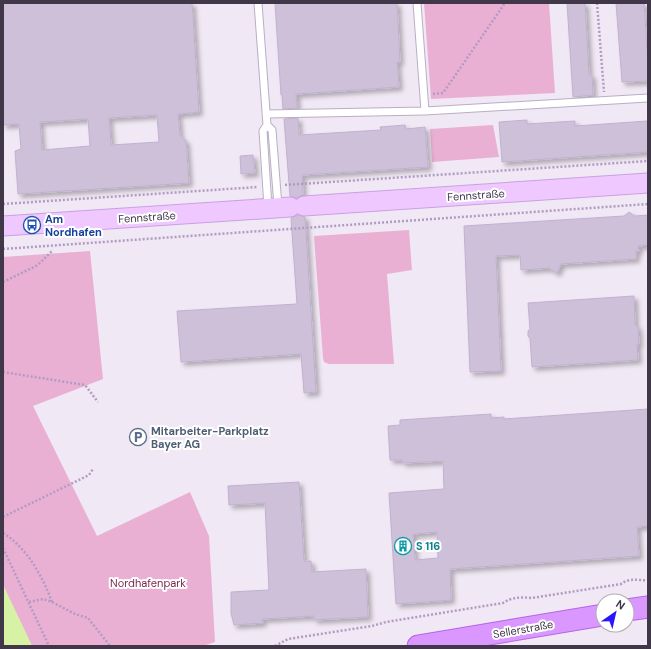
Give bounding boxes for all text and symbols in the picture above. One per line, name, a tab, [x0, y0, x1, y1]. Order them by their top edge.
street label: Fennstraße	[447, 186, 505, 204]
street label: Fennstraße	[118, 208, 176, 226]
place label: Am Nordhafen	[45, 212, 102, 239]
bus stop icon: Am Nordhafen	[22, 215, 42, 235]
place label: Mitarbeiter-Parkplatz Bayer AG	[151, 424, 269, 451]
parking icon: Mitarbeiter-Parkplatz Bayer AG	[128, 427, 148, 447]
building icon: S 116	[393, 536, 413, 556]
place label: S 116	[416, 539, 440, 553]
park label: Nordhafenpark	[110, 576, 186, 590]
north arrow	[595, 593, 635, 633]
text: N	[613, 597, 628, 613]
street label: Sellerstraße	[492, 617, 554, 641]

